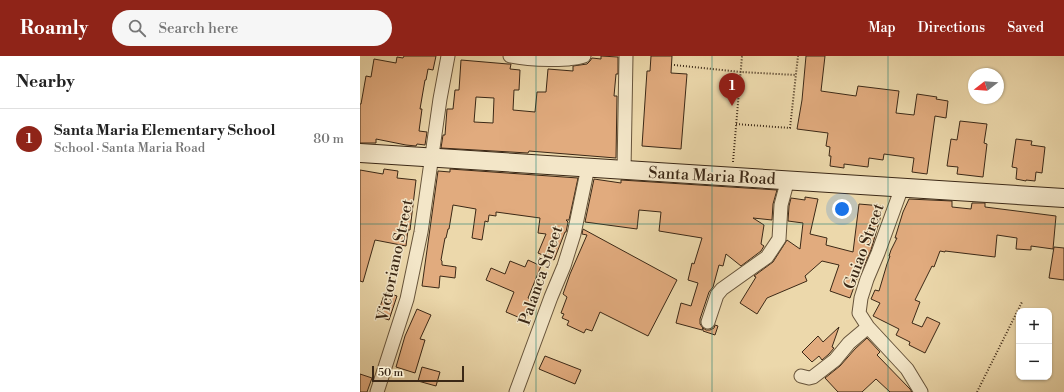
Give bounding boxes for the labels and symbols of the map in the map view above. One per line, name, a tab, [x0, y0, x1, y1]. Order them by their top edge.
north arrow	[968, 68, 1004, 104]
pin: 1	[719, 73, 745, 106]
street label: Santa Maria Road	[648, 163, 776, 189]
street label: Victoriano Street	[372, 197, 418, 324]
your location	[832, 199, 852, 219]
street label: Guiao Street	[839, 200, 889, 292]
street label: Palanca Street	[515, 223, 567, 328]
scale bar	[372, 364, 464, 383]

